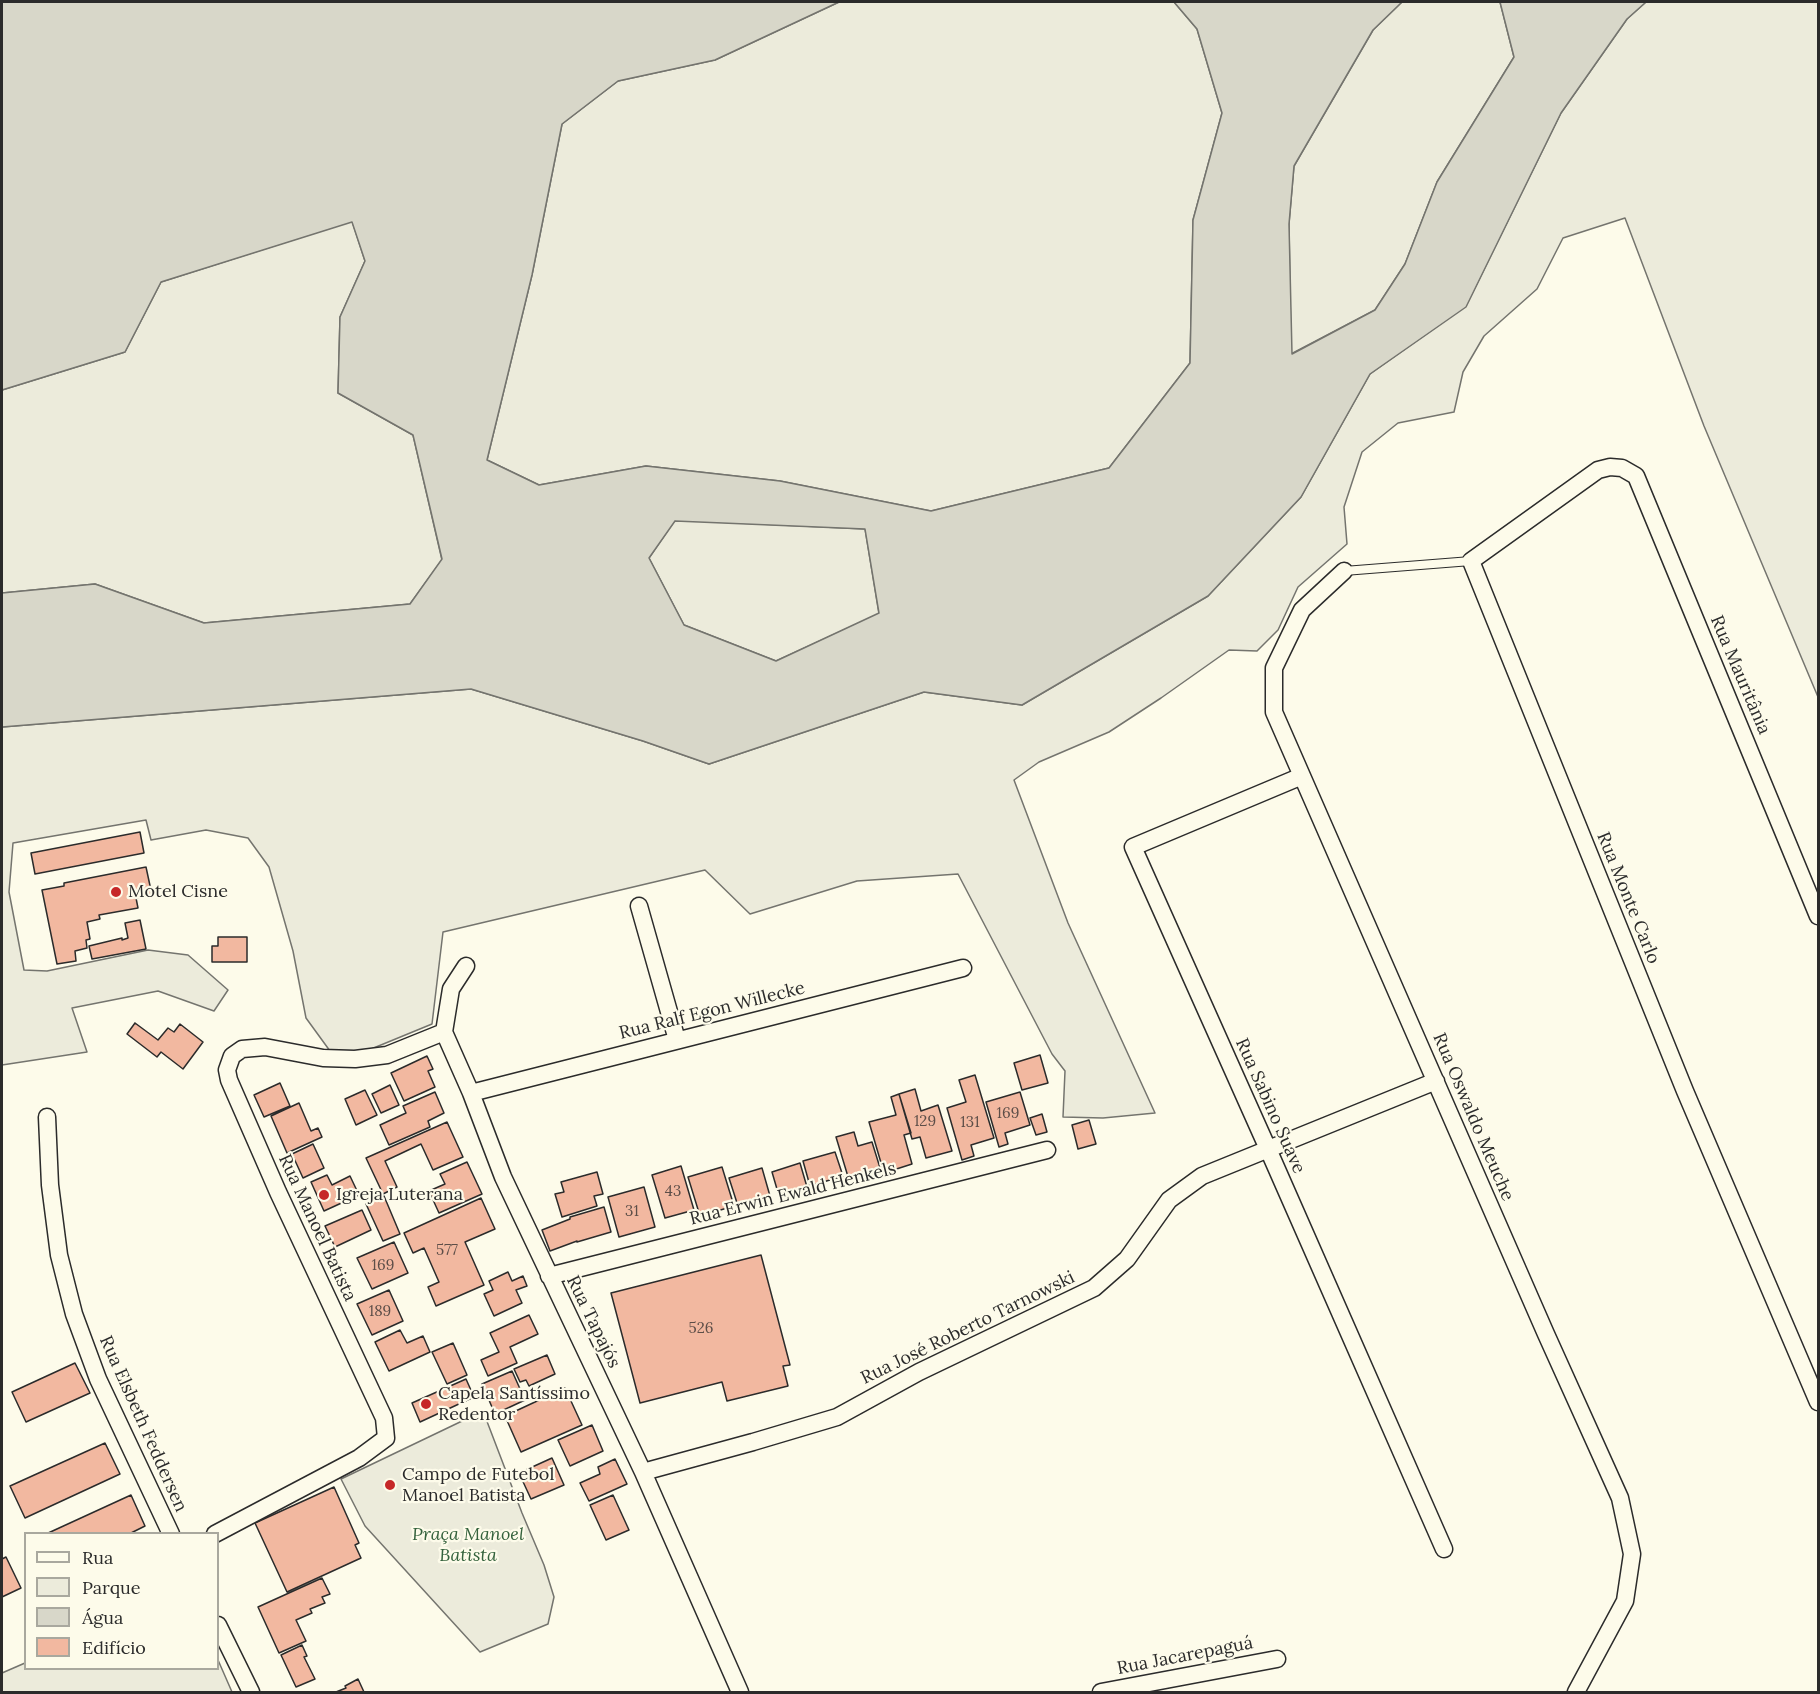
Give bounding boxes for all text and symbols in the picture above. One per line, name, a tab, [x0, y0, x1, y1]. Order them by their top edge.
street label: Rua Mauritânia	[1705, 612, 1775, 738]
street label: Rua Monte Carlo	[1592, 829, 1664, 967]
place label: Motel Cisne	[128, 881, 228, 903]
marker: Motel Cisne	[109, 885, 123, 899]
street label: Rua Ralf Egon Willecke	[617, 977, 807, 1045]
street label: Rua Oswaldo Meuche	[1428, 1030, 1518, 1204]
street label: Rua Sabino Suave	[1230, 1035, 1310, 1177]
house number: 169	[997, 1105, 1019, 1123]
house number: 129	[914, 1113, 936, 1131]
house number: 131	[960, 1114, 980, 1132]
street label: Rua Manoel Batista	[273, 1151, 361, 1305]
street label: Rua Erwin Ewald Henkels	[687, 1158, 899, 1230]
house number: 43	[665, 1183, 681, 1201]
place label: Igreja Luterana	[336, 1184, 463, 1206]
marker: Igreja Luterana	[317, 1188, 331, 1202]
house number: 31	[625, 1203, 639, 1221]
house number: 577	[436, 1242, 458, 1260]
house number: 169	[372, 1257, 394, 1275]
street label: Rua José Roberto Tarnowski	[858, 1267, 1078, 1389]
street label: Rua Tapajós	[561, 1272, 625, 1372]
house number: 189	[369, 1303, 391, 1321]
house number: 526	[689, 1320, 713, 1338]
street label: Rua Elsbeth Feddersen	[94, 1333, 192, 1515]
place label: Capela Santíssimo Redentor	[438, 1383, 590, 1426]
marker: Capela Santíssimo Redentor	[419, 1397, 433, 1411]
place label: Campo de Futebol Manoel Batista	[402, 1464, 554, 1506]
marker: Campo de Futebol Manoel Batista	[383, 1478, 397, 1492]
park label: Praça Manoel Batista	[412, 1524, 524, 1567]
legend	[24, 1532, 219, 1670]
text: Rua	[82, 1546, 113, 1569]
text: Parque	[82, 1576, 141, 1599]
text: Água	[82, 1606, 123, 1629]
street label: Rua Jacarepaguá	[1115, 1632, 1255, 1680]
text: Edifício	[82, 1636, 146, 1659]

